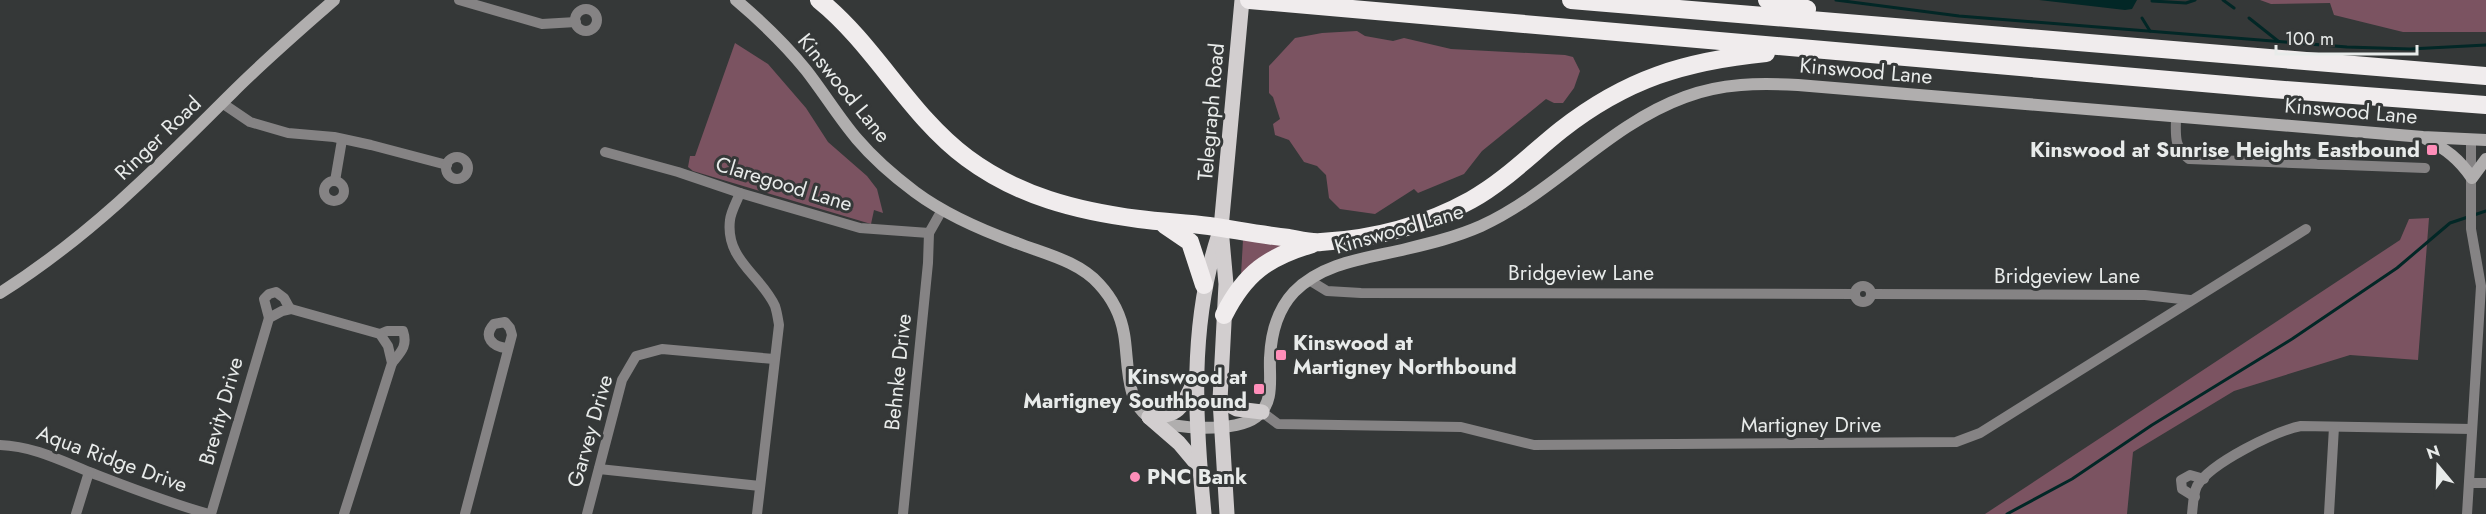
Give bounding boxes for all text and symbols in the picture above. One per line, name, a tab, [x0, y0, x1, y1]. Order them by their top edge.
scale bar	[2276, 18, 2417, 56]
text: 100 m	[2285, 26, 2334, 52]
street label: Kinswood Lane	[790, 27, 898, 149]
street label: Telegraph Road	[1190, 42, 1232, 182]
street label: Kinswood Lane	[1798, 50, 1934, 92]
street label: Ringer Road	[108, 89, 208, 187]
street label: Kinswood Lane	[2283, 90, 2419, 132]
place label: Kinswood at Sunrise Heights Eastbound	[2030, 135, 2420, 165]
marker: Kinswood at Sunrise Heights Eastbound	[2425, 143, 2439, 157]
street label: Claregood Lane	[712, 149, 856, 219]
street label: Kinswood Lane	[1331, 196, 1467, 262]
street label: Bridgeview Lane	[1508, 258, 1654, 288]
street label: Bridgeview Lane	[1994, 261, 2140, 291]
street label: Behnke Drive	[877, 312, 919, 432]
place label: Kinswood at Martigney Northbound	[1293, 328, 1517, 382]
marker: Kinswood at Martigney Northbound	[1274, 348, 1288, 362]
street label: Brevity Drive	[191, 353, 251, 469]
place label: Kinswood at Martigney Southbound	[1023, 362, 1247, 416]
street label: Garvey Drive	[560, 371, 620, 491]
marker: Kinswood at Martigney Southbound	[1252, 382, 1266, 396]
street label: Martigney Drive	[1741, 410, 1881, 440]
street label: Aqua Ridge Drive	[33, 418, 192, 500]
north arrow	[2408, 436, 2468, 496]
text: N	[2424, 439, 2443, 465]
place label: PNC Bank	[1147, 462, 1247, 492]
marker: PNC Bank	[1128, 470, 1142, 484]

